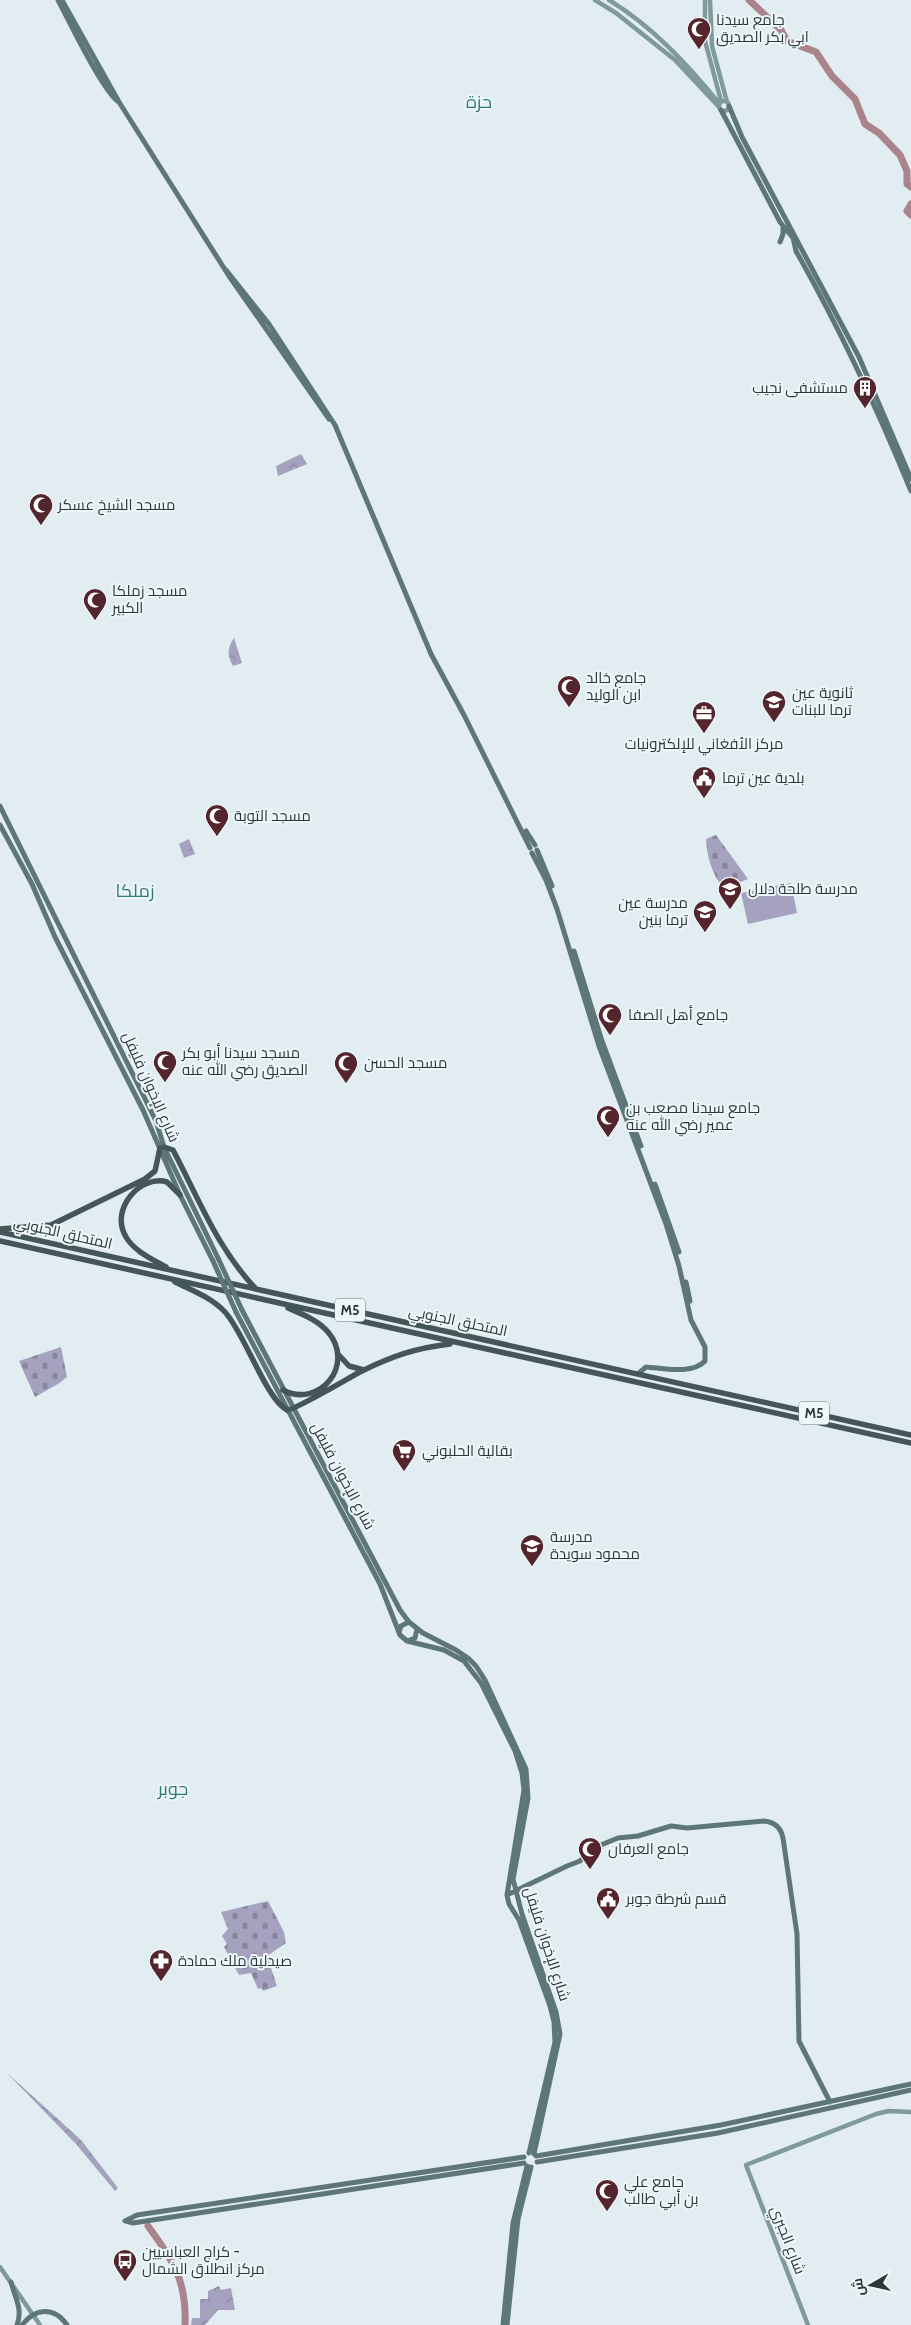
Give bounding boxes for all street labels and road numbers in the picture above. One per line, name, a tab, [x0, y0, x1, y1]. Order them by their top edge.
street label: شارع الإخوان فليفل	[117, 1029, 183, 1146]
street label: المتحلق الجنوبي	[11, 1213, 114, 1256]
road number: M5	[335, 1298, 365, 1322]
street label: المتحلق الجنوبي	[406, 1302, 509, 1343]
road number: M5	[799, 1402, 829, 1425]
street label: شارع الإخوان فليفل	[305, 1419, 379, 1534]
street label: شارع الإخوان فليفل	[518, 1885, 574, 2004]
street label: شارع الجبري	[764, 2203, 809, 2278]

